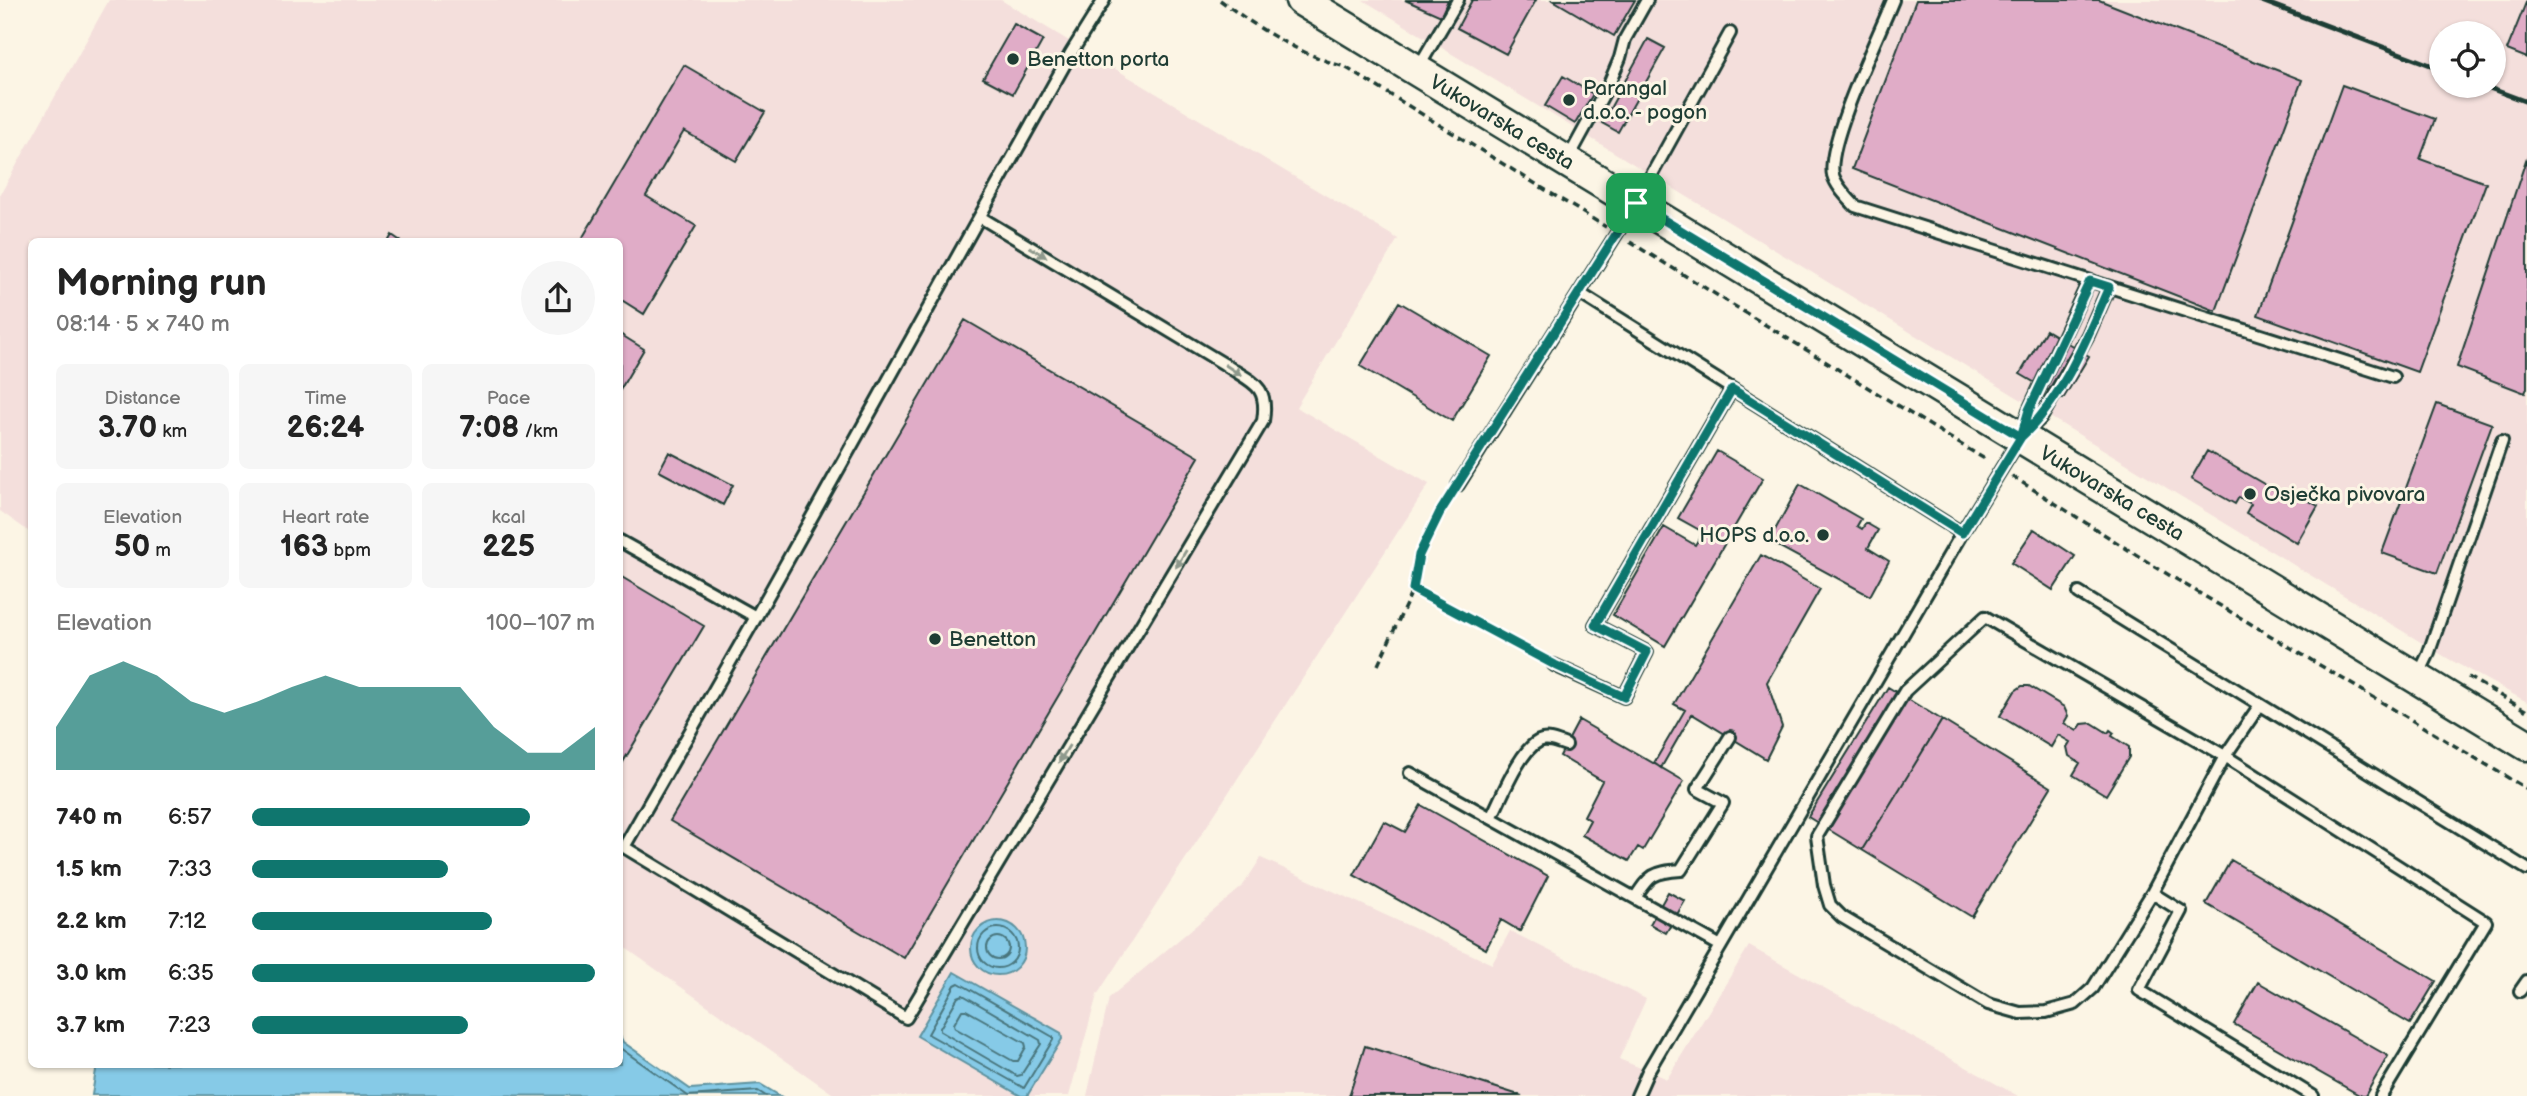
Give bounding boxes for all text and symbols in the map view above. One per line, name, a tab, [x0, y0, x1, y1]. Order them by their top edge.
map controls	[2429, 21, 2506, 98]
button: locate	[2429, 21, 2506, 98]
place label: Benetton porta	[1027, 47, 1169, 72]
marker: Benetton porta	[1005, 51, 1021, 67]
street label: Vukovarska cesta	[1425, 69, 1579, 175]
place label: Parangal d.o.o. - pogon	[1583, 76, 1707, 125]
marker: Parangal d.o.o. - pogon	[1561, 92, 1577, 108]
pin	[1606, 173, 1666, 233]
icon: arrive	[1617, 184, 1655, 222]
one-way arrow	[1029, 246, 1048, 258]
text: Morning run	[56, 261, 267, 306]
button: share	[521, 261, 595, 335]
text: 08:14 · 5 × 740 m	[56, 310, 230, 338]
one-way arrow	[1224, 363, 1242, 377]
text: Distance	[105, 387, 180, 410]
text: Time	[304, 387, 347, 410]
text: Pace	[487, 387, 530, 410]
text: 3.70	[98, 410, 157, 446]
text: 26:24	[287, 410, 364, 446]
text: 7:08	[459, 410, 519, 446]
text: km	[157, 420, 187, 443]
text: /km	[519, 420, 558, 443]
street label: Vukovarska cesta	[2035, 440, 2189, 546]
place label: Osječka pivovara	[2264, 482, 2425, 507]
marker: Osječka pivovara	[2242, 486, 2258, 502]
text: Elevation	[103, 506, 182, 529]
text: Heart rate	[282, 506, 369, 529]
text: kcal	[491, 506, 526, 529]
place label: HOPS d.o.o.	[1699, 523, 1809, 548]
marker: HOPS d.o.o.	[1815, 527, 1831, 543]
text: 50	[114, 529, 150, 565]
text: 163	[280, 529, 328, 565]
text: 225	[482, 529, 535, 565]
text: m	[150, 539, 171, 562]
text: bpm	[328, 539, 371, 562]
one-way arrow	[1174, 549, 1187, 568]
text: Elevation	[56, 609, 152, 637]
text: 100–107 m	[486, 609, 595, 637]
place label: Benetton	[949, 627, 1036, 652]
marker: Benetton	[927, 631, 943, 647]
one-way arrow	[1058, 744, 1070, 763]
text: 740 m	[56, 803, 122, 831]
text: 6:57	[168, 803, 211, 831]
text: 1.5 km	[56, 855, 122, 883]
text: 7:33	[168, 855, 212, 883]
text: 2.2 km	[56, 907, 127, 935]
text: 7:12	[168, 907, 206, 935]
text: 3.0 km	[56, 959, 127, 987]
text: 6:35	[168, 959, 214, 987]
text: 3.7 km	[56, 1011, 125, 1039]
text: 7:23	[168, 1011, 211, 1039]

